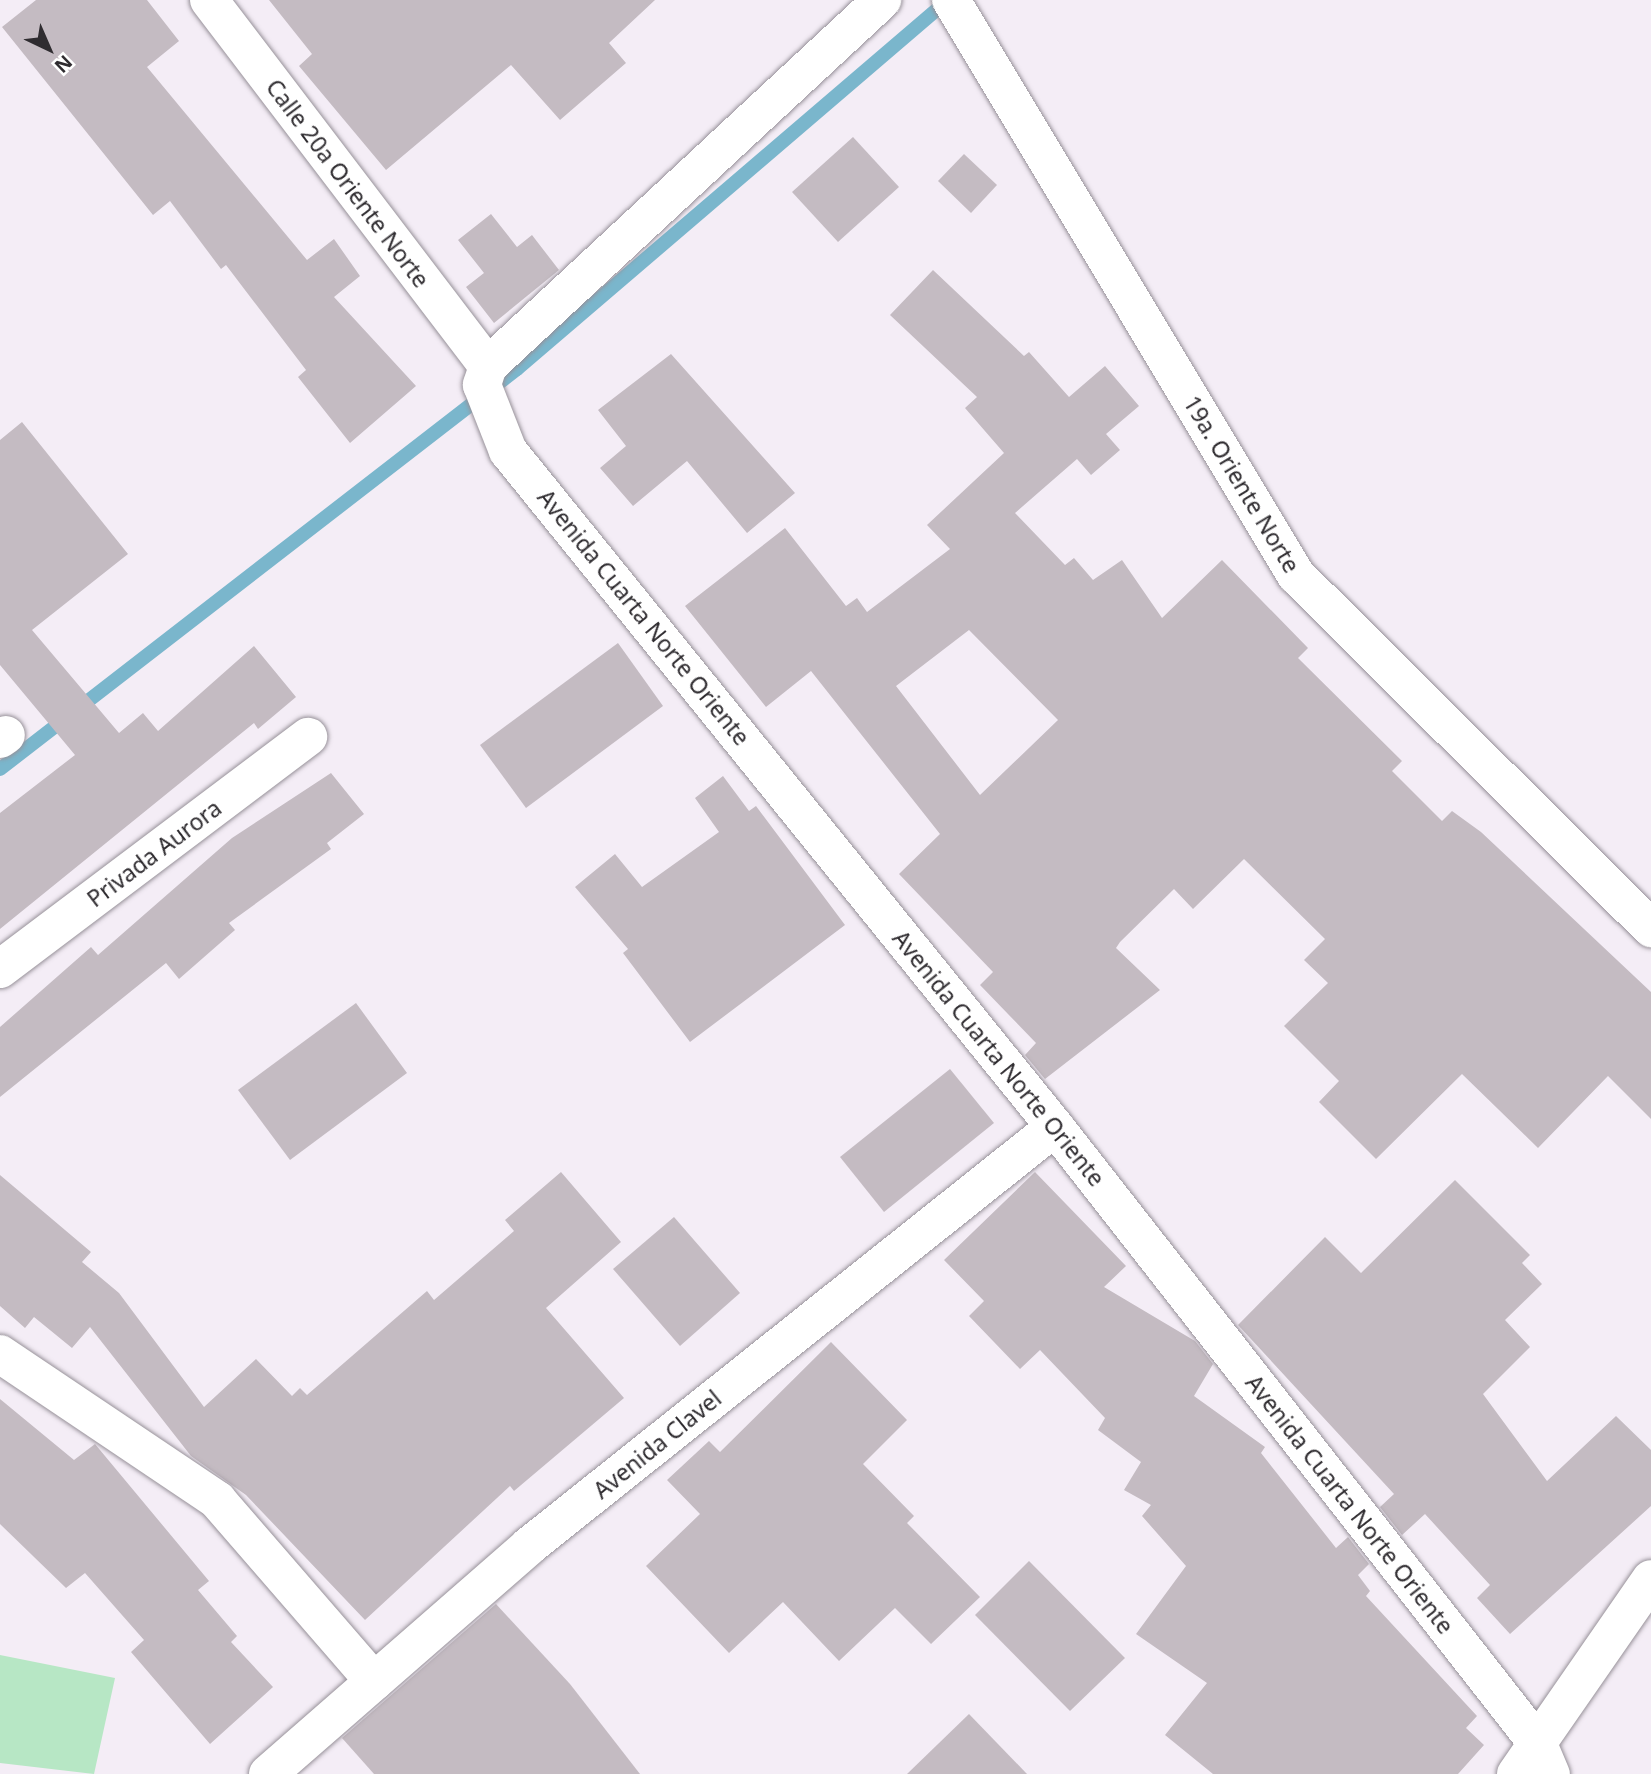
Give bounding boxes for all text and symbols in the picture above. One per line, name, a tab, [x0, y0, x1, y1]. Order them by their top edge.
north arrow	[14, 14, 84, 84]
text: N	[49, 49, 78, 79]
street label: Calle 20a Oriente Norte	[261, 73, 435, 293]
street label: 19a. Oriente Norte	[1178, 391, 1306, 577]
street label: Avenida Cuarta Norte Oriente	[532, 484, 756, 750]
street label: Privada Aurora	[81, 794, 227, 912]
street label: Avenida Cuarta Norte Oriente	[887, 925, 1111, 1191]
street label: Avenida Cuarta Norte Oriente	[1240, 1369, 1460, 1639]
street label: Avenida Clavel	[588, 1384, 726, 1504]

